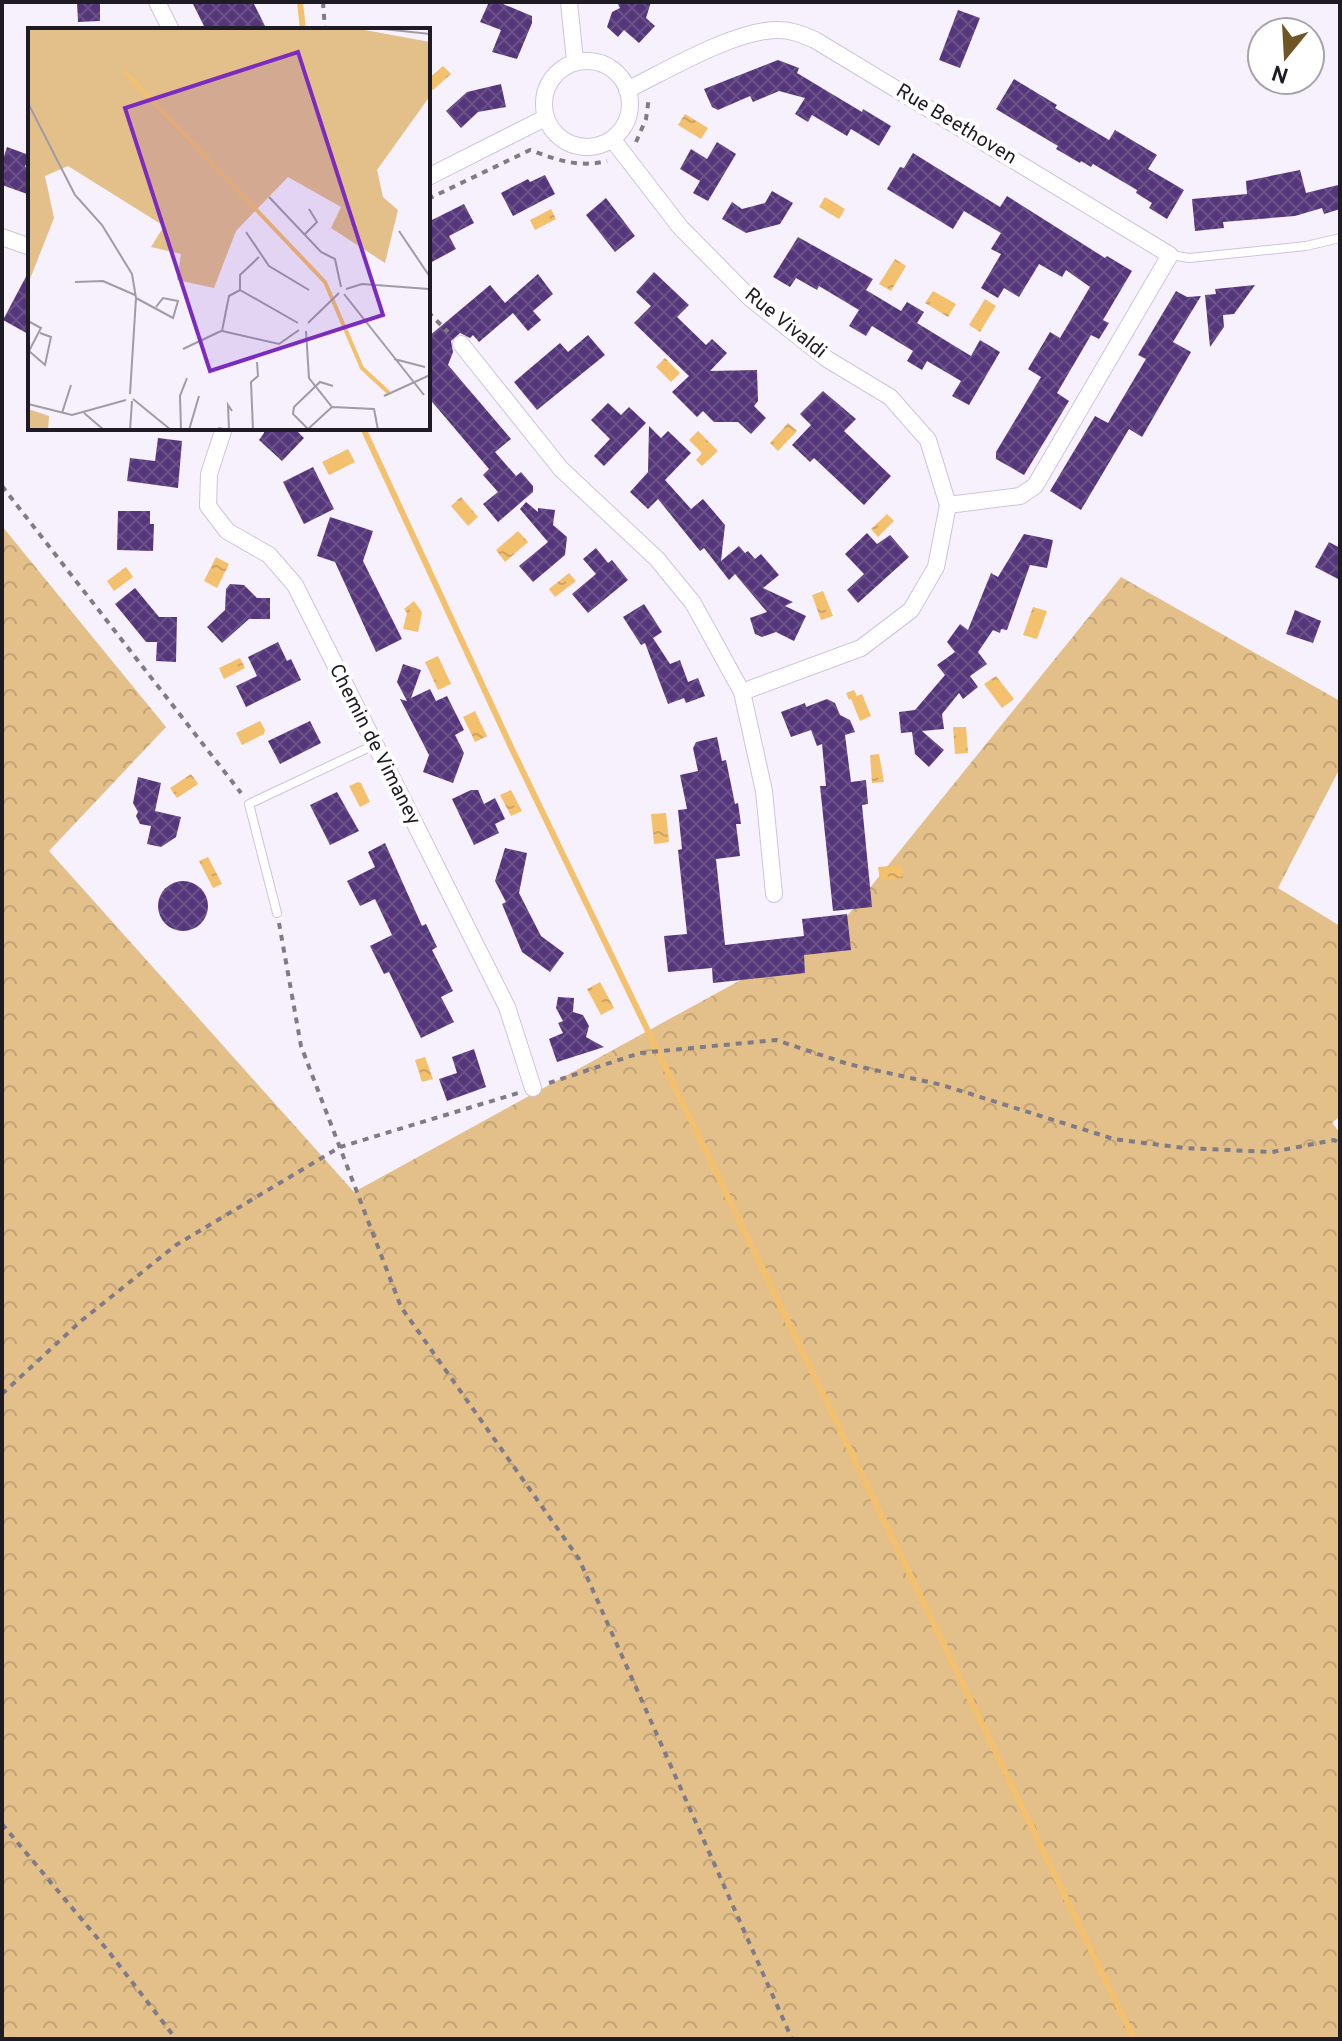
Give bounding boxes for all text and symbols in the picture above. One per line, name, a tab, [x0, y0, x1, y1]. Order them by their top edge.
north arrow	[1246, 16, 1326, 96]
inset map	[28, 28, 430, 430]
text: N	[1269, 57, 1292, 88]
street label: Rue Beethoven	[891, 79, 1021, 171]
street label: Rue Vivaldi	[738, 283, 832, 365]
street label: Chemin de Vimaney	[322, 660, 426, 830]

